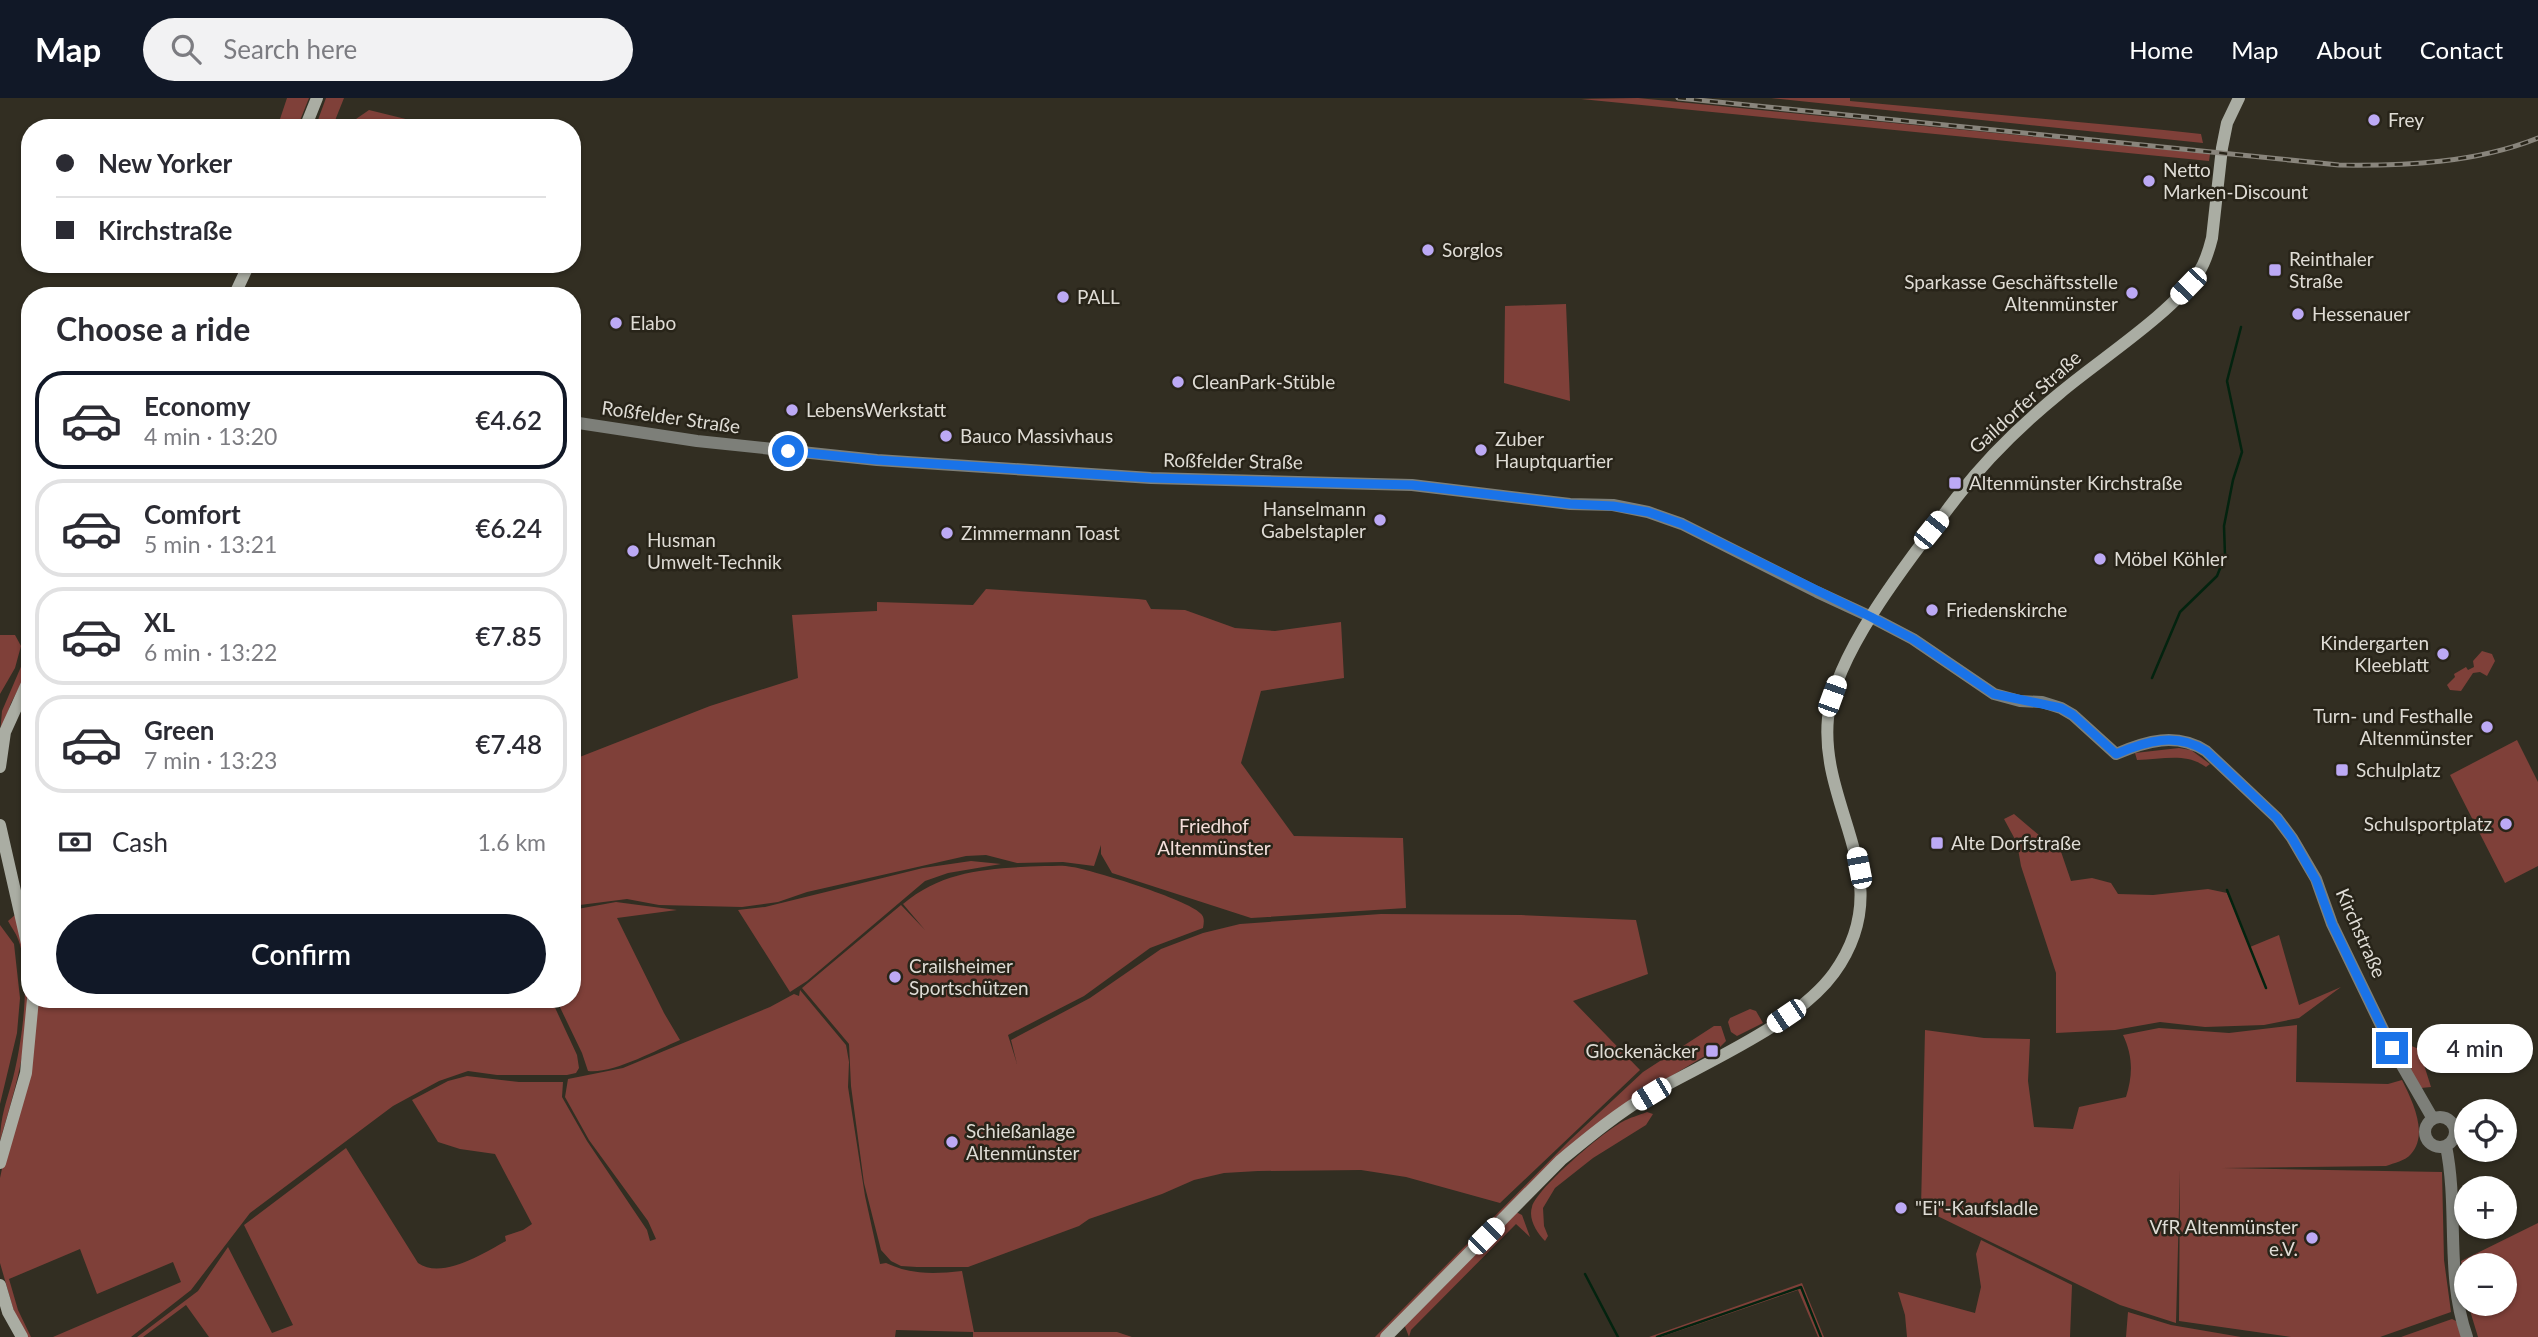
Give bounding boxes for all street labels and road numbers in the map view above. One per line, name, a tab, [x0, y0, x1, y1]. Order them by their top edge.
street label: Gaildorfer Straße	[1964, 345, 2085, 458]
street label: Roßfelder Straße	[600, 395, 742, 438]
street label: Roßfelder Straße	[1163, 448, 1303, 473]
street label: Kirchstraße	[2331, 884, 2391, 981]

